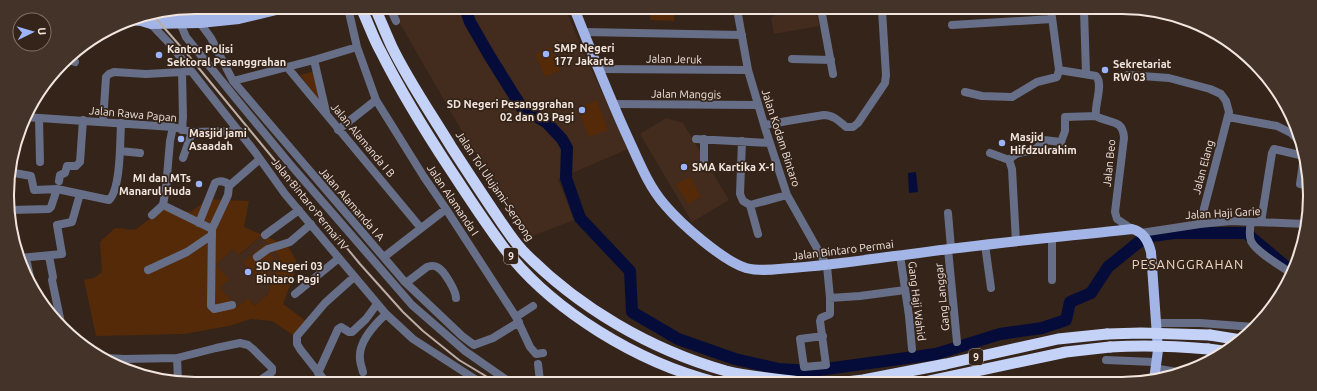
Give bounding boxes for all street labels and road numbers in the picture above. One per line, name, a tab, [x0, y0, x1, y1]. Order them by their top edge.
street label: Jalan Jeruk	[646, 53, 702, 65]
street label: Jalan Manggis	[651, 87, 721, 101]
street label: Jalan Kodam Bintaro	[760, 88, 802, 188]
street label: Jalan Alamanda I B	[329, 101, 397, 179]
street label: Jalan Rawa Papan	[89, 104, 177, 124]
street label: Jalan Tol Ulujami–Serpong	[454, 129, 536, 243]
street label: Jalan Beo	[1101, 139, 1117, 187]
street label: Jalan Elang	[1190, 139, 1216, 195]
street label: Jalan Bintaro Permai IV	[269, 156, 351, 252]
street label: Jalan Alamanda I	[425, 162, 481, 238]
street label: Jalan Alamanda I A	[317, 165, 387, 244]
street label: Jalan Haji Garie	[1185, 205, 1261, 221]
street label: Jalan Bintaro Permai	[792, 238, 894, 262]
road number: 9	[504, 248, 518, 264]
street label: Gang Haji Wahid	[906, 260, 928, 342]
street label: Gang Langgar	[932, 262, 952, 331]
road number: 9	[969, 349, 983, 365]

